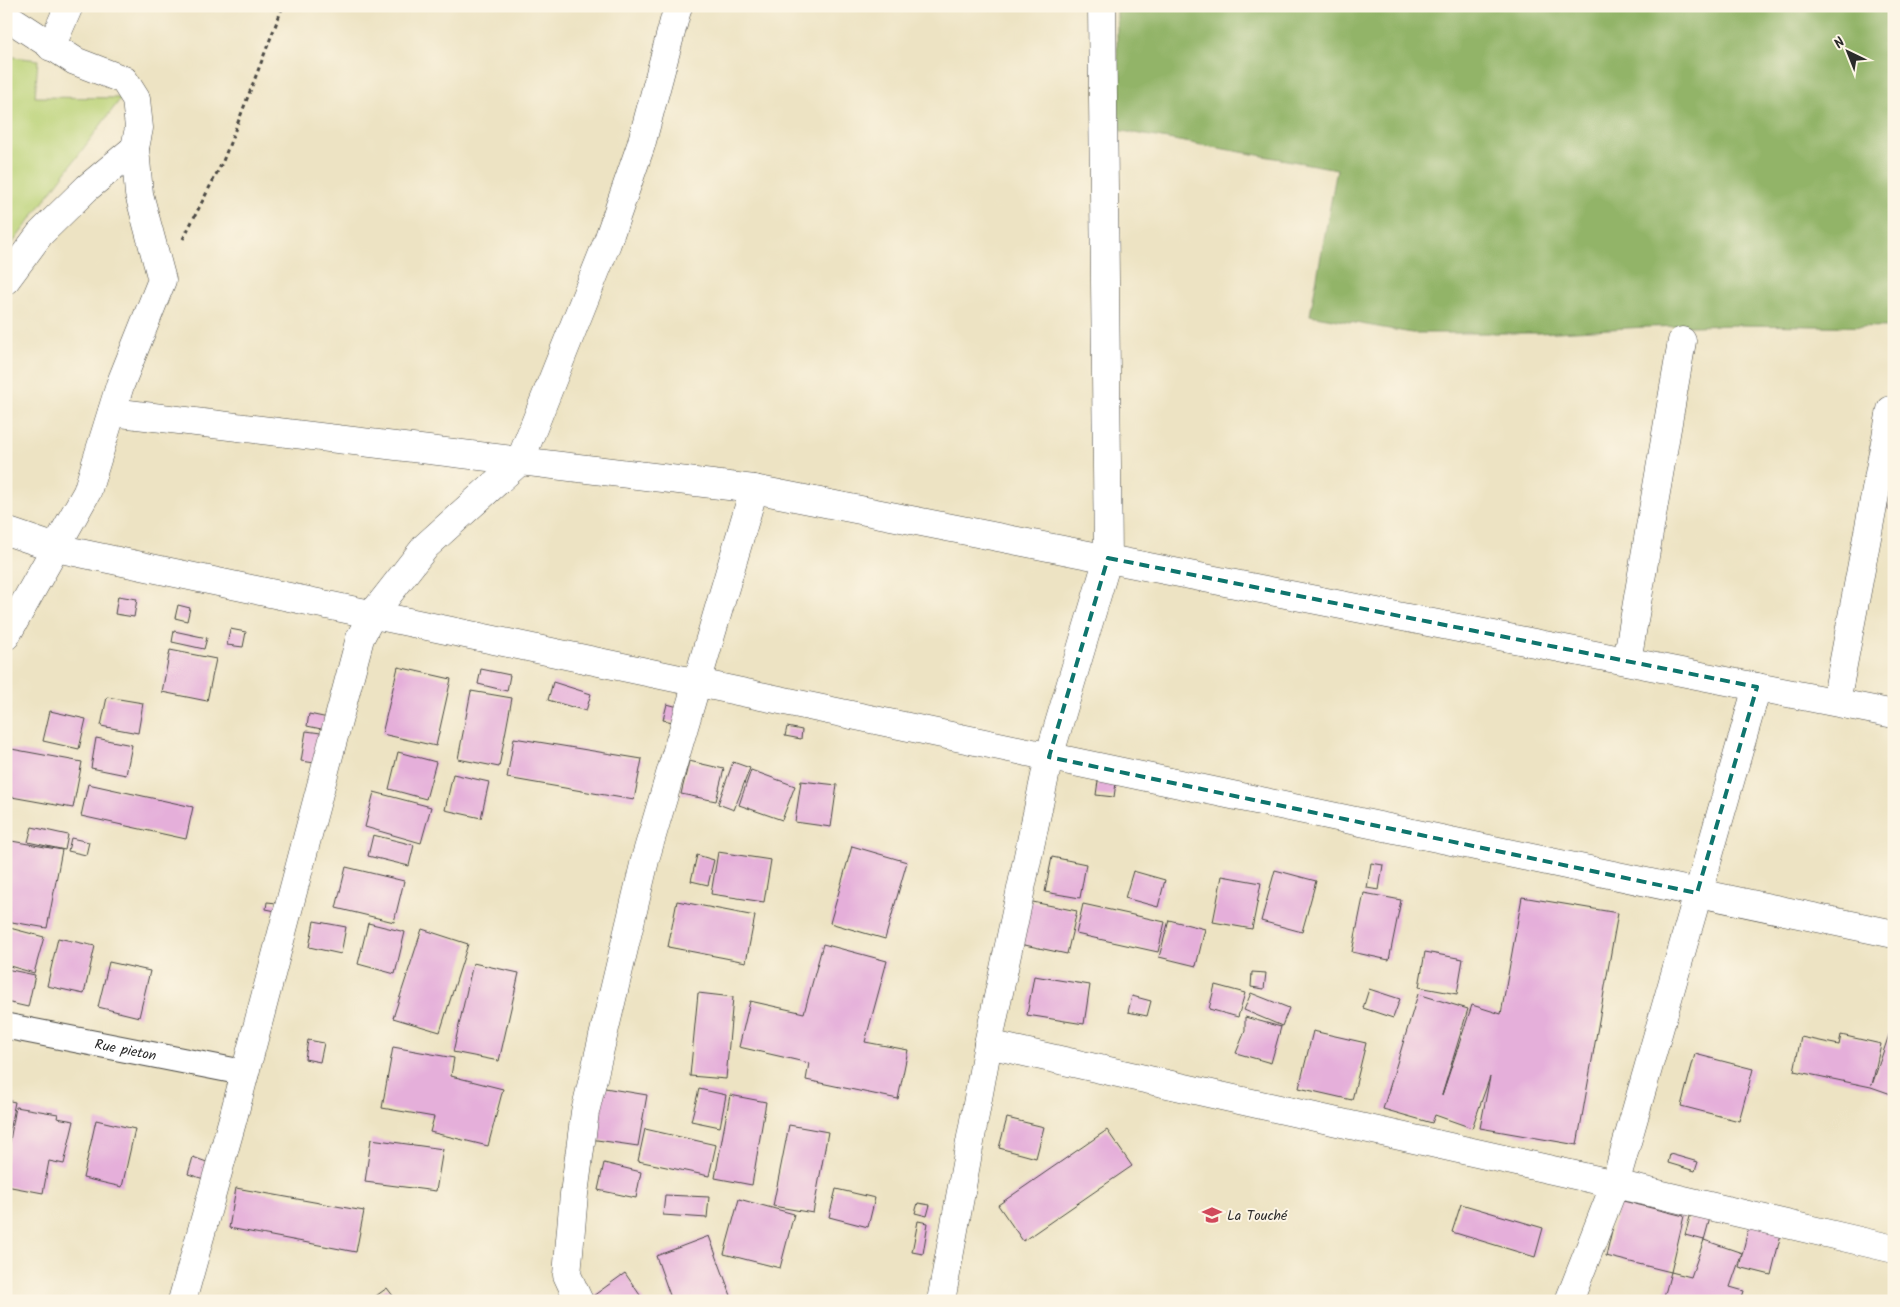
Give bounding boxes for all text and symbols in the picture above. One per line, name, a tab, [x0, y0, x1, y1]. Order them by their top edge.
north arrow	[1822, 28, 1872, 78]
text: N	[1829, 32, 1851, 54]
street label: Rue pieton	[93, 1034, 158, 1067]
school or university icon: La Touché	[1201, 1204, 1223, 1226]
place label: La Touché	[1227, 1205, 1288, 1227]

